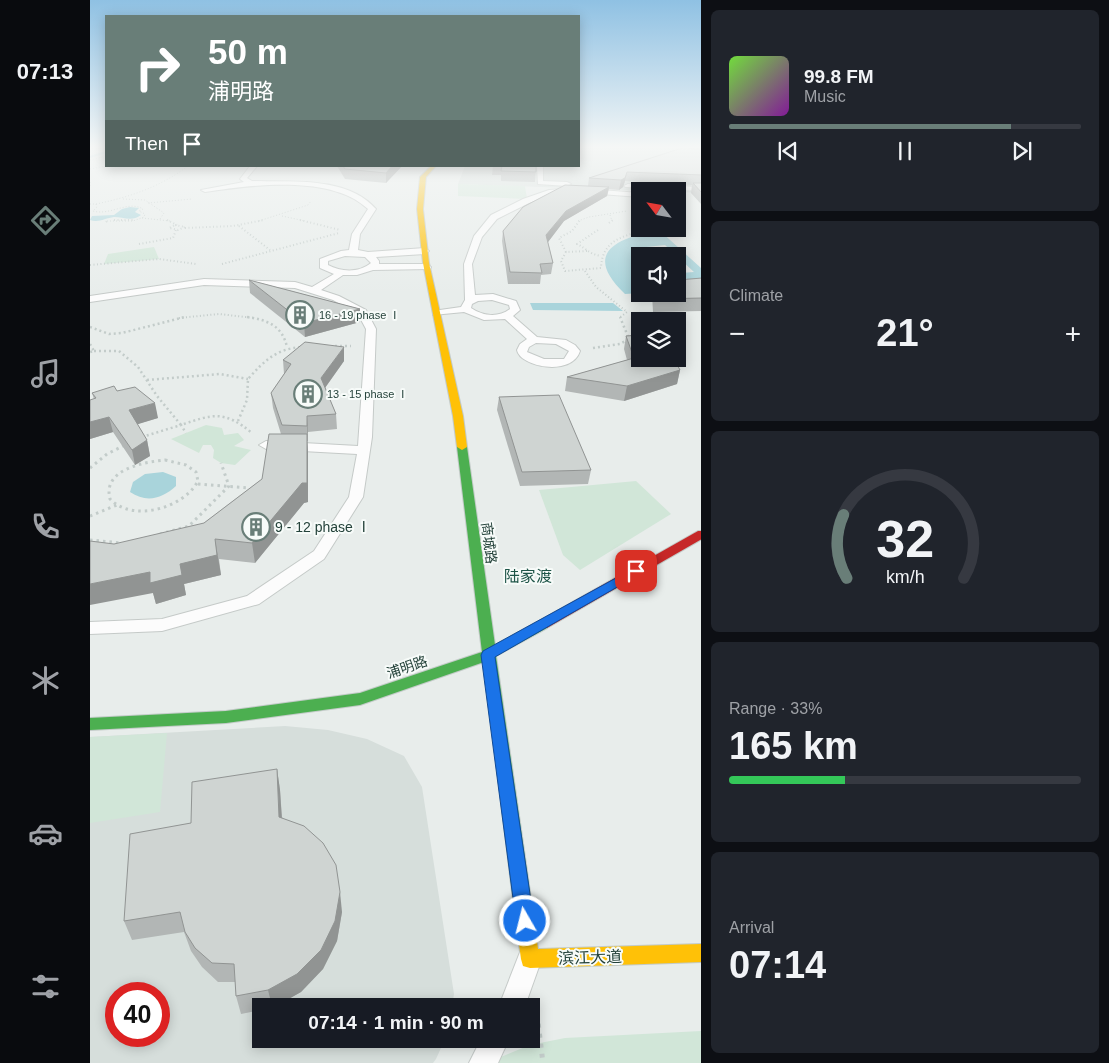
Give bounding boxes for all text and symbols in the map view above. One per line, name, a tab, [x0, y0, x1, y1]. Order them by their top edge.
text: 50 m	[208, 32, 288, 71]
icon: right	[125, 35, 190, 100]
text: 07:13	[17, 59, 73, 84]
text: 99.8 FM	[804, 66, 874, 87]
text: 浦明路	[208, 79, 274, 104]
text: Music	[804, 88, 846, 105]
icon: arrive	[178, 130, 206, 158]
text: Then	[125, 133, 168, 154]
icon: previous	[774, 137, 802, 165]
icon: pause	[891, 137, 919, 165]
icon: next	[1008, 137, 1036, 165]
north arrow	[631, 182, 686, 238]
map controls	[631, 182, 686, 367]
icon: directions	[28, 203, 63, 238]
button: sound	[631, 247, 686, 302]
text: Climate	[729, 287, 783, 304]
building icon: 16 - 19 phase Ⅰ	[285, 300, 315, 330]
place label: 16 - 19 phase Ⅰ	[319, 309, 400, 321]
button: layers	[631, 312, 686, 367]
text: 21°	[876, 312, 934, 354]
text: −	[729, 318, 745, 349]
text: +	[1065, 318, 1081, 349]
icon: music	[28, 356, 63, 391]
building icon: 13 - 15 phase Ⅰ	[293, 379, 323, 409]
place label: 13 - 15 phase Ⅰ	[327, 388, 408, 400]
icon: phone	[28, 509, 63, 544]
text: 32	[876, 510, 934, 568]
building icon: 9 - 12 phase Ⅰ	[241, 512, 271, 542]
place label: 9 - 12 phase Ⅰ	[275, 519, 371, 535]
street label: 商城路	[479, 521, 499, 565]
pin	[615, 550, 657, 592]
icon: arrive	[622, 557, 650, 585]
text: km/h	[886, 567, 924, 587]
district label: 陆家渡	[504, 568, 552, 585]
street label: 浦明路	[385, 653, 429, 681]
icon: climate	[28, 663, 63, 698]
text: Range · 33%	[729, 700, 822, 717]
text: 165 km	[729, 725, 858, 767]
icon: car	[28, 816, 63, 851]
position arrow	[498, 894, 550, 946]
text: Arrival	[729, 919, 774, 936]
text: 07:14	[729, 944, 826, 986]
street label: 滨江大道	[558, 948, 622, 967]
icon: filters	[28, 969, 63, 1004]
speed limit sign: 40	[105, 982, 170, 1047]
text: 07:14 · 1 min · 90 m	[308, 1012, 484, 1033]

